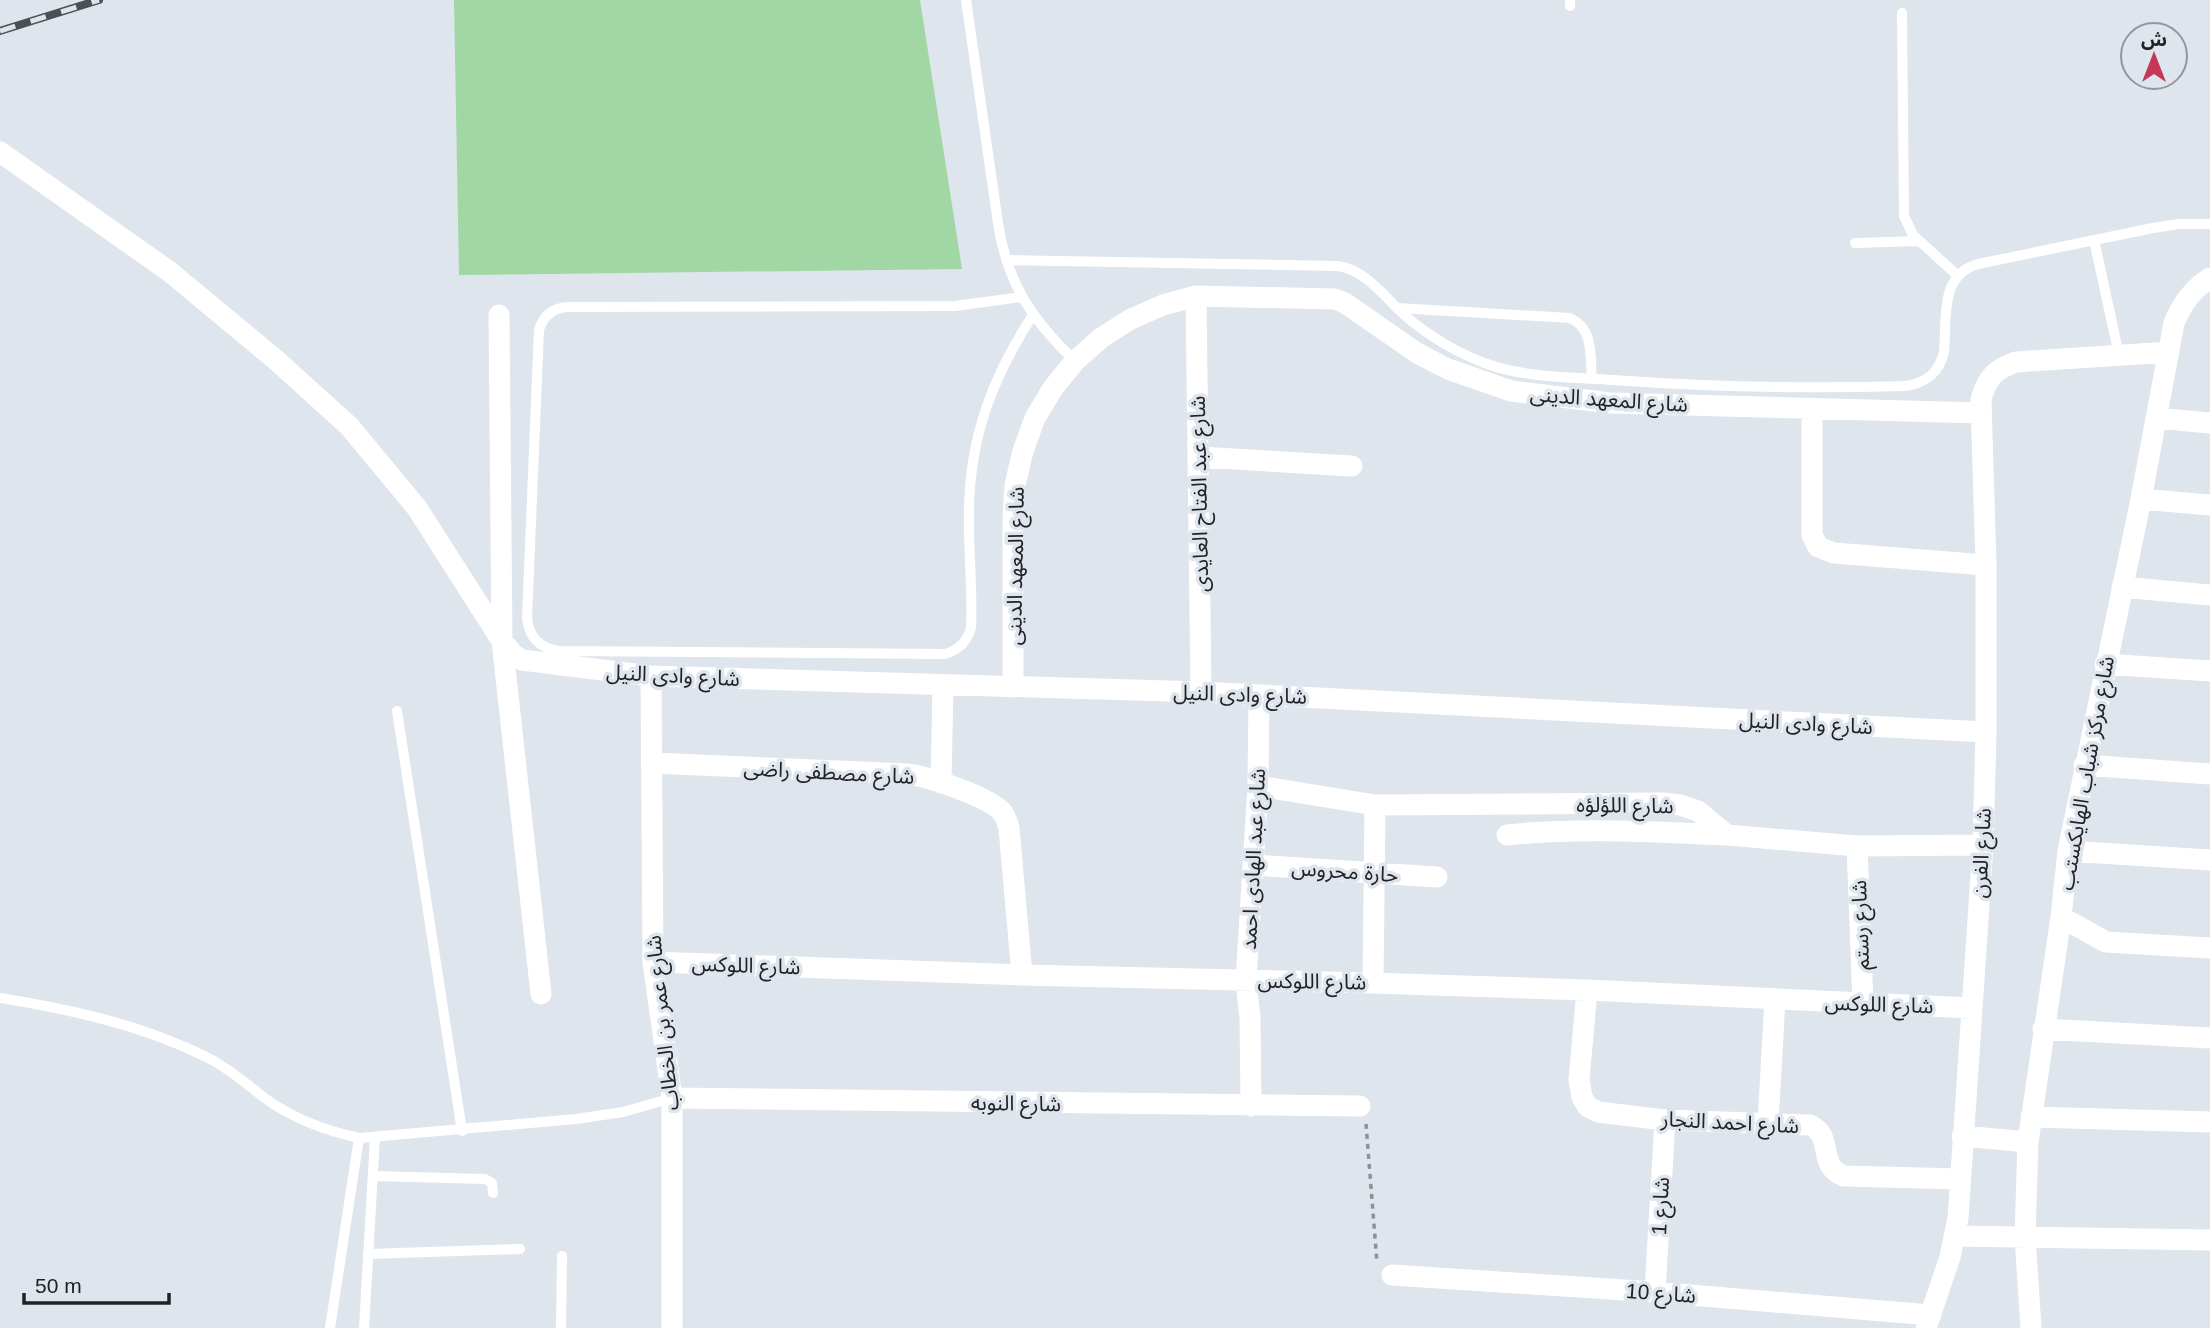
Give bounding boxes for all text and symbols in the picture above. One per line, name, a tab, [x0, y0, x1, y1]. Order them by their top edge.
north arrow	[2119, 21, 2189, 91]
text: ش	[2141, 29, 2167, 50]
street label: شارع المعهد الدينى	[1529, 382, 1689, 420]
street label: شارع عبد الفتاح العايدى	[1186, 395, 1216, 592]
street label: شارع المعهد الدينى	[1002, 487, 1032, 646]
street label: شارع مركز شباب الهايكستب	[2054, 654, 2122, 893]
street label: شارع وادى النيل	[605, 660, 740, 694]
street label: شارع وادى النيل	[1173, 680, 1307, 712]
street label: شارع وادى النيل	[1738, 708, 1873, 742]
street label: شارع مصطفى راضى	[743, 756, 915, 792]
street label: شارع عبد الهادى احمد	[1237, 768, 1273, 950]
street label: شارع اللؤلؤه	[1576, 793, 1674, 821]
street label: شارع الفرن	[1967, 807, 1999, 899]
street label: حارة محروس	[1291, 856, 1399, 887]
street label: شارع رستم	[1847, 880, 1877, 970]
street label: شارع عمر بن الخطاب	[641, 934, 687, 1112]
street label: شارع اللوكس	[691, 952, 801, 982]
street label: شارع اللوكس	[1257, 969, 1367, 997]
street label: شارع اللوكس	[1824, 991, 1934, 1021]
street label: شارع النوبه	[971, 1091, 1061, 1119]
street label: شارع احمد النجار	[1659, 1107, 1800, 1141]
street label: شارع 1	[1647, 1176, 1677, 1236]
scale bar	[24, 1262, 170, 1306]
text: 50 m	[35, 1274, 82, 1297]
street label: شارع 10	[1625, 1279, 1697, 1311]

